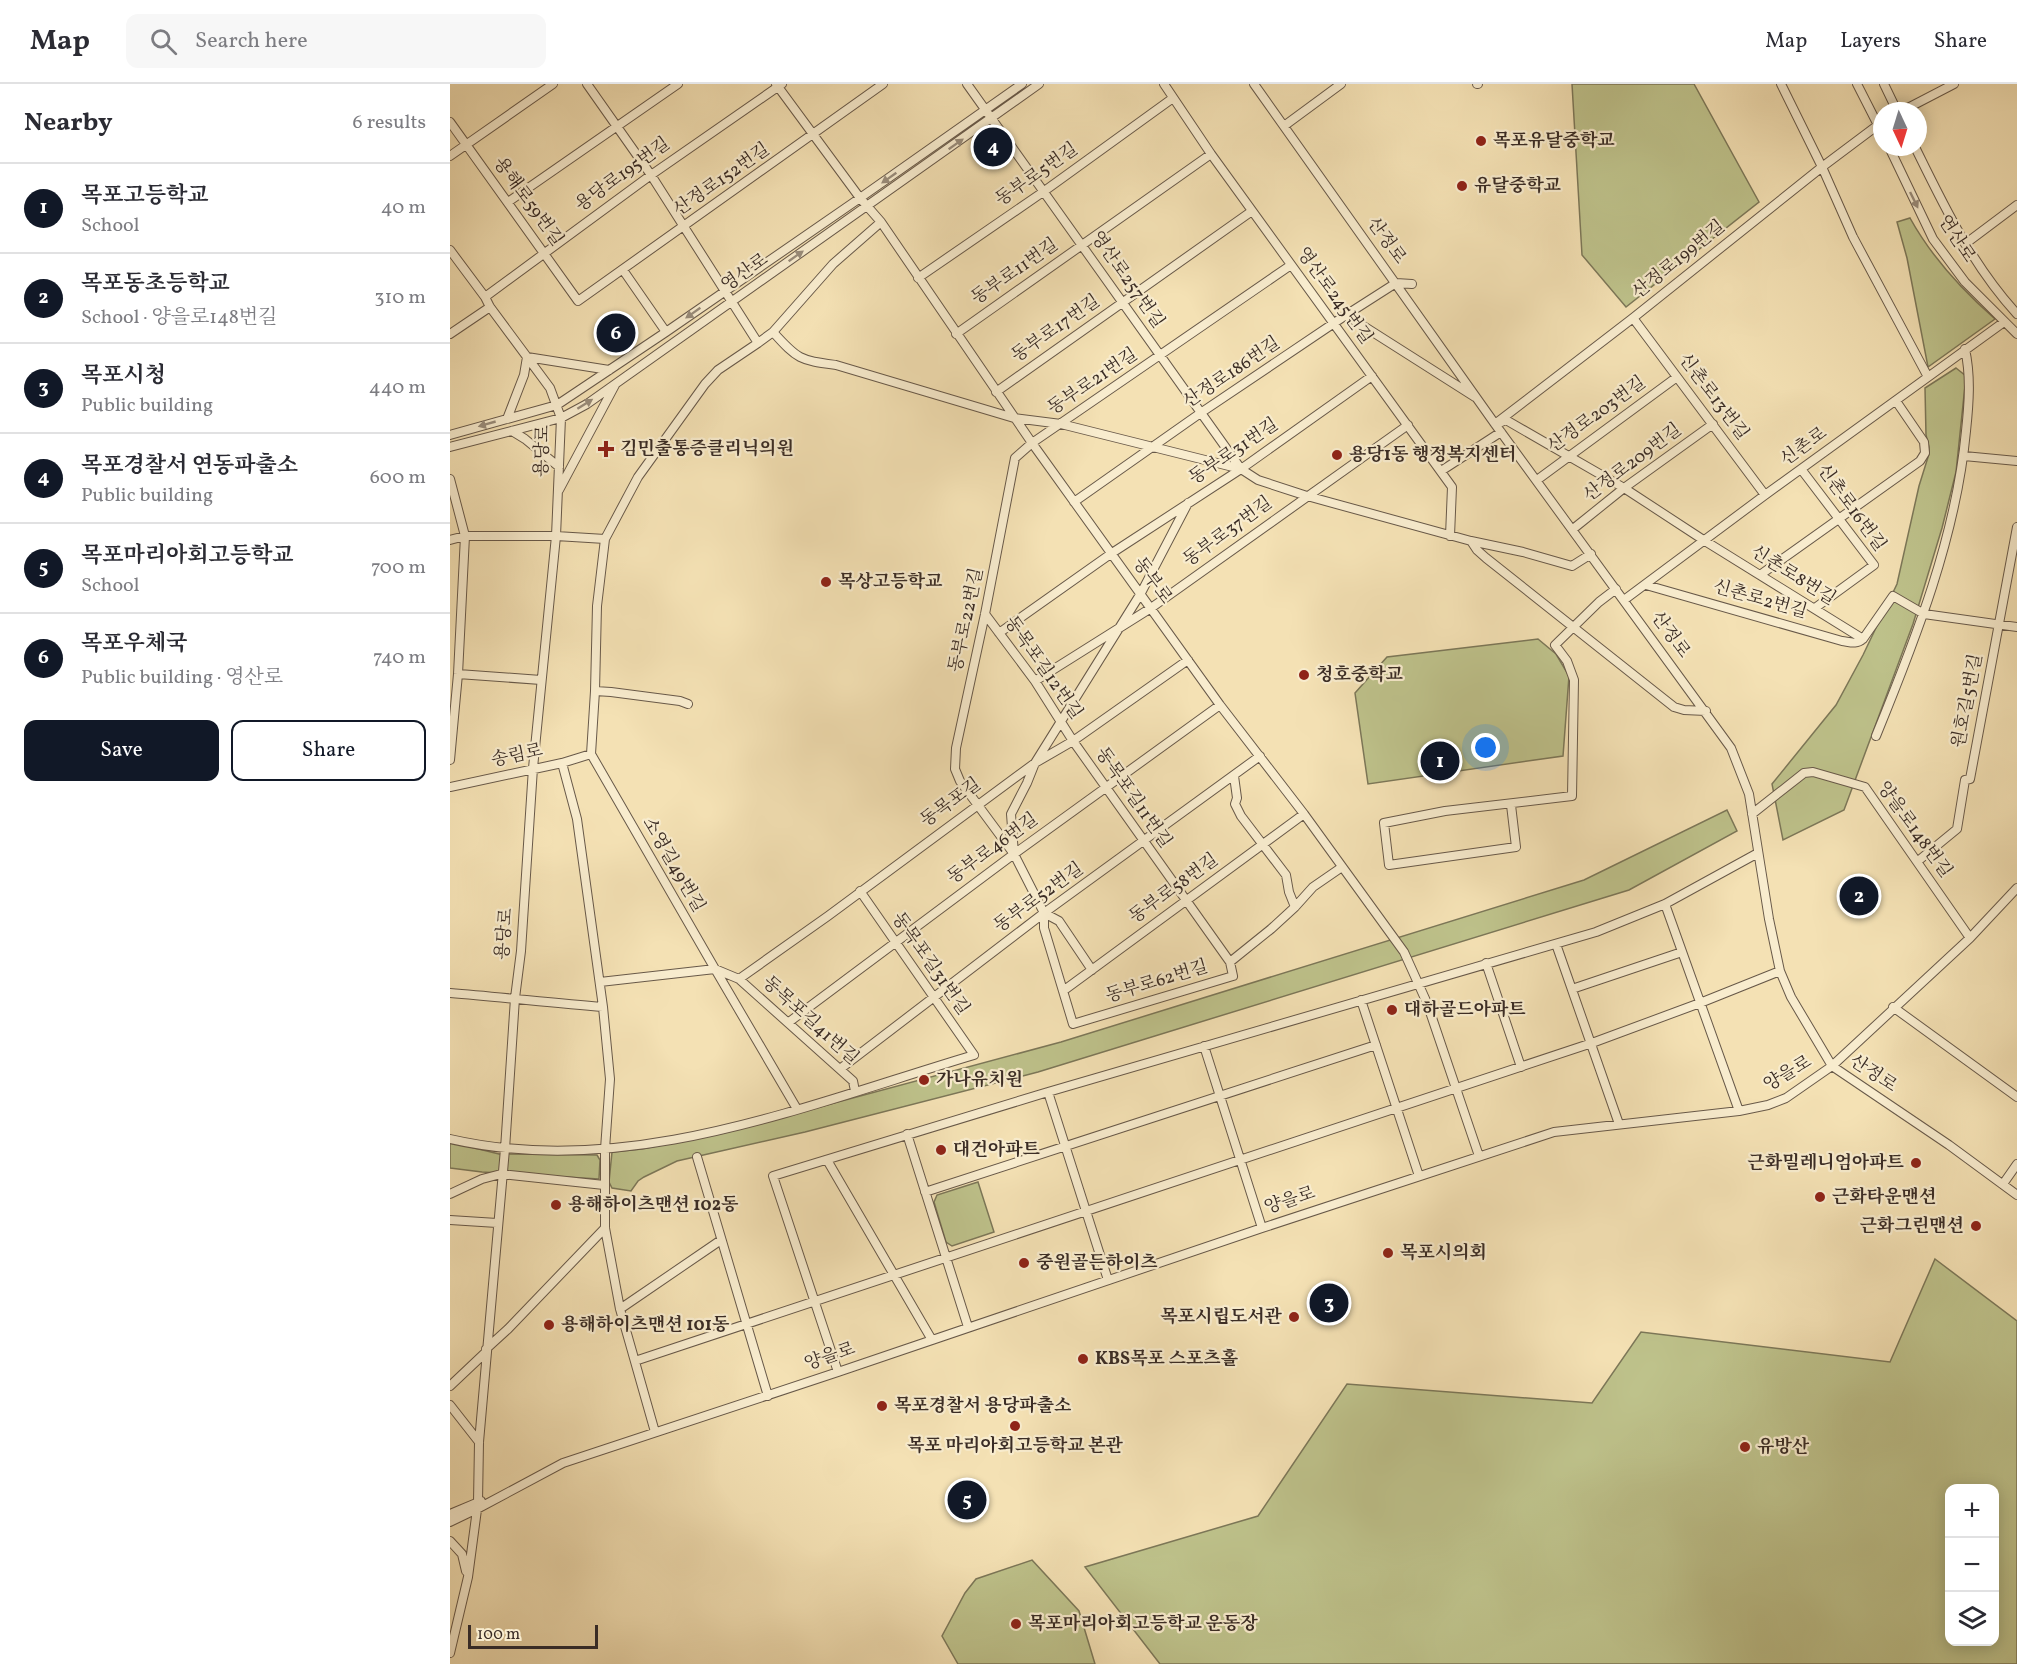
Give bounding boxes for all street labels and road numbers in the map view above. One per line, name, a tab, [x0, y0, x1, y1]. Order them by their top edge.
street label: 용당로195번길	[570, 132, 676, 218]
street label: 동부로5번길	[991, 137, 1083, 213]
street label: 산정로152번길	[669, 138, 775, 222]
street label: 용해로59번길	[487, 152, 569, 252]
street label: 연산로	[1931, 210, 1981, 268]
street label: 산정로	[1361, 213, 1411, 269]
street label: 산정로199번길	[1627, 215, 1731, 305]
street label: 영산로257번길	[1084, 226, 1170, 334]
street label: 동부로11번길	[966, 233, 1064, 311]
street label: 영산로245번길	[1290, 242, 1378, 350]
street label: 영산로	[716, 248, 774, 298]
street label: 동부로17번길	[1007, 289, 1105, 369]
street label: 산정로186번길	[1179, 331, 1285, 415]
street label: 동부로21번길	[1043, 343, 1143, 421]
street label: 신촌로13번길	[1672, 348, 1754, 446]
street label: 산정로203번길	[1543, 371, 1651, 459]
street label: 동부로31번길	[1184, 413, 1284, 491]
street label: 산정로209번길	[1579, 418, 1687, 508]
street label: 신촌로	[1776, 422, 1832, 472]
street label: 용당로	[530, 424, 556, 478]
street label: 신촌로16번길	[1811, 459, 1891, 557]
street label: 동부로37번길	[1178, 491, 1278, 573]
street label: 신촌로8번길	[1746, 540, 1840, 612]
street label: 동부로	[1127, 553, 1177, 609]
street label: 동부로22번길	[944, 565, 990, 675]
street label: 신촌로2번길	[1710, 575, 1810, 625]
street label: 산정로	[1645, 607, 1695, 663]
street label: 동목포길12번길	[998, 611, 1088, 725]
street label: 원호길5번길	[1947, 652, 1989, 750]
street label: 송림로	[489, 738, 545, 774]
street label: 동목포길11번길	[1089, 742, 1177, 854]
street label: 동목포길	[916, 772, 986, 834]
street label: 양을로148번길	[1871, 777, 1957, 883]
street label: 동부로46번길	[943, 808, 1043, 890]
street label: 소영길49번길	[636, 813, 710, 917]
street label: 동부로58번길	[1124, 848, 1224, 930]
street label: 동부로52번길	[989, 857, 1089, 939]
street label: 용당로	[490, 907, 520, 961]
street label: 동목포길31번길	[885, 907, 975, 1021]
street label: 동부로62번길	[1103, 955, 1211, 1009]
street label: 동목포길41번길	[756, 971, 864, 1071]
street label: 산정로	[1844, 1049, 1902, 1099]
street label: 양을로	[1759, 1050, 1817, 1098]
street label: 양을로	[1261, 1181, 1319, 1221]
street label: 양을로	[801, 1337, 859, 1377]

